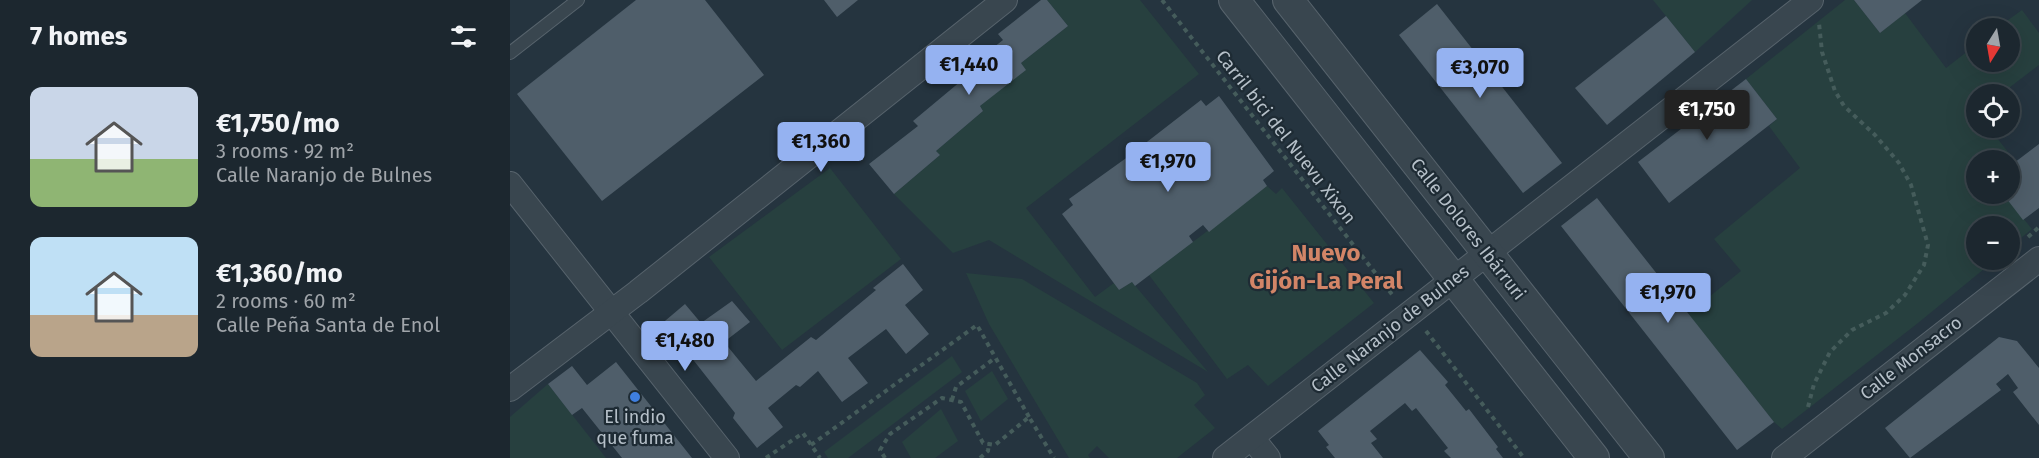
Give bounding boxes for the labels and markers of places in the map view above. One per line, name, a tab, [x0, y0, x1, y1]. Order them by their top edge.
pin: €1,440	[920, 45, 1018, 96]
pin: €3,070	[1431, 48, 1529, 99]
pin: €1,750	[1658, 90, 1756, 141]
pin: €1,360	[772, 122, 870, 173]
pin: €1,970	[1119, 142, 1217, 193]
pin: €1,970	[1619, 273, 1717, 324]
pin: €1,480	[636, 321, 734, 372]
marker: El indio que fuma	[628, 390, 642, 404]
place label: El indio que fuma	[596, 406, 674, 449]

